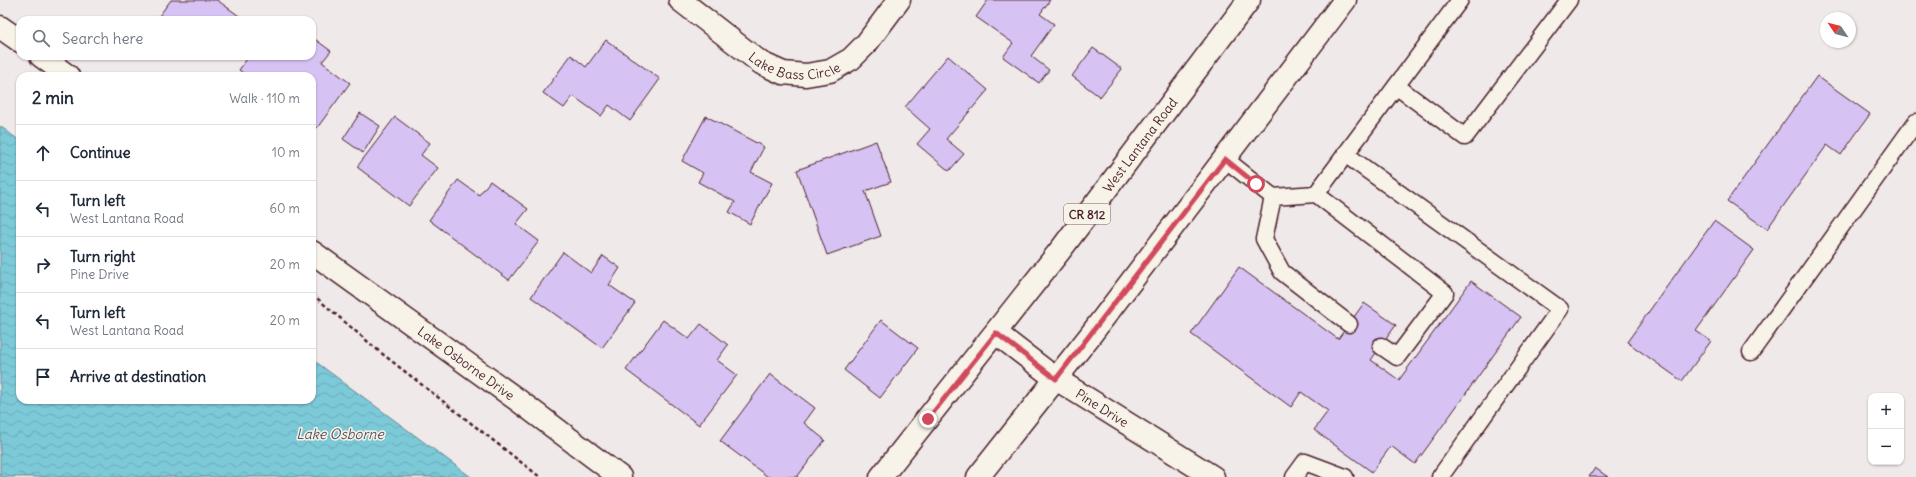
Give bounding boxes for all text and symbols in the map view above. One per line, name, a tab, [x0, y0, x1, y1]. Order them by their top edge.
north arrow	[1820, 12, 1856, 48]
search box	[16, 16, 316, 60]
icon: search	[30, 27, 52, 49]
text: Search here	[62, 29, 143, 48]
street label: Lake Bass Circle	[745, 48, 843, 84]
text: 2 min	[32, 87, 74, 109]
text: Walk · 110 m	[229, 90, 300, 107]
street label: West Lantana Road	[1099, 94, 1181, 196]
icon: ahead	[32, 142, 54, 164]
text: Continue	[70, 143, 131, 162]
text: 10 m	[272, 144, 300, 161]
route start	[1247, 175, 1265, 193]
text: Turn left	[70, 191, 125, 210]
icon: left	[32, 198, 54, 220]
text: 60 m	[269, 200, 300, 217]
road number: CR 812	[1064, 204, 1110, 224]
text: West Lantana Road	[70, 210, 184, 227]
text: Turn right	[70, 247, 135, 266]
icon: right	[32, 254, 54, 276]
text: 20 m	[270, 256, 300, 273]
text: Pine Drive	[70, 266, 129, 283]
text: Turn left	[70, 303, 125, 322]
icon: left	[32, 310, 54, 332]
text: 20 m	[270, 312, 300, 329]
text: West Lantana Road	[70, 322, 184, 339]
street label: Lake Osborne Drive	[414, 322, 518, 404]
icon: arrive	[32, 366, 54, 388]
text: Arrive at destination	[70, 367, 206, 386]
street label: Pine Drive	[1073, 385, 1132, 431]
map controls	[1868, 393, 1904, 465]
button: +	[1868, 393, 1904, 429]
route end	[919, 410, 937, 428]
water label: Lake Osborne	[296, 425, 385, 443]
button: −	[1868, 429, 1904, 465]

